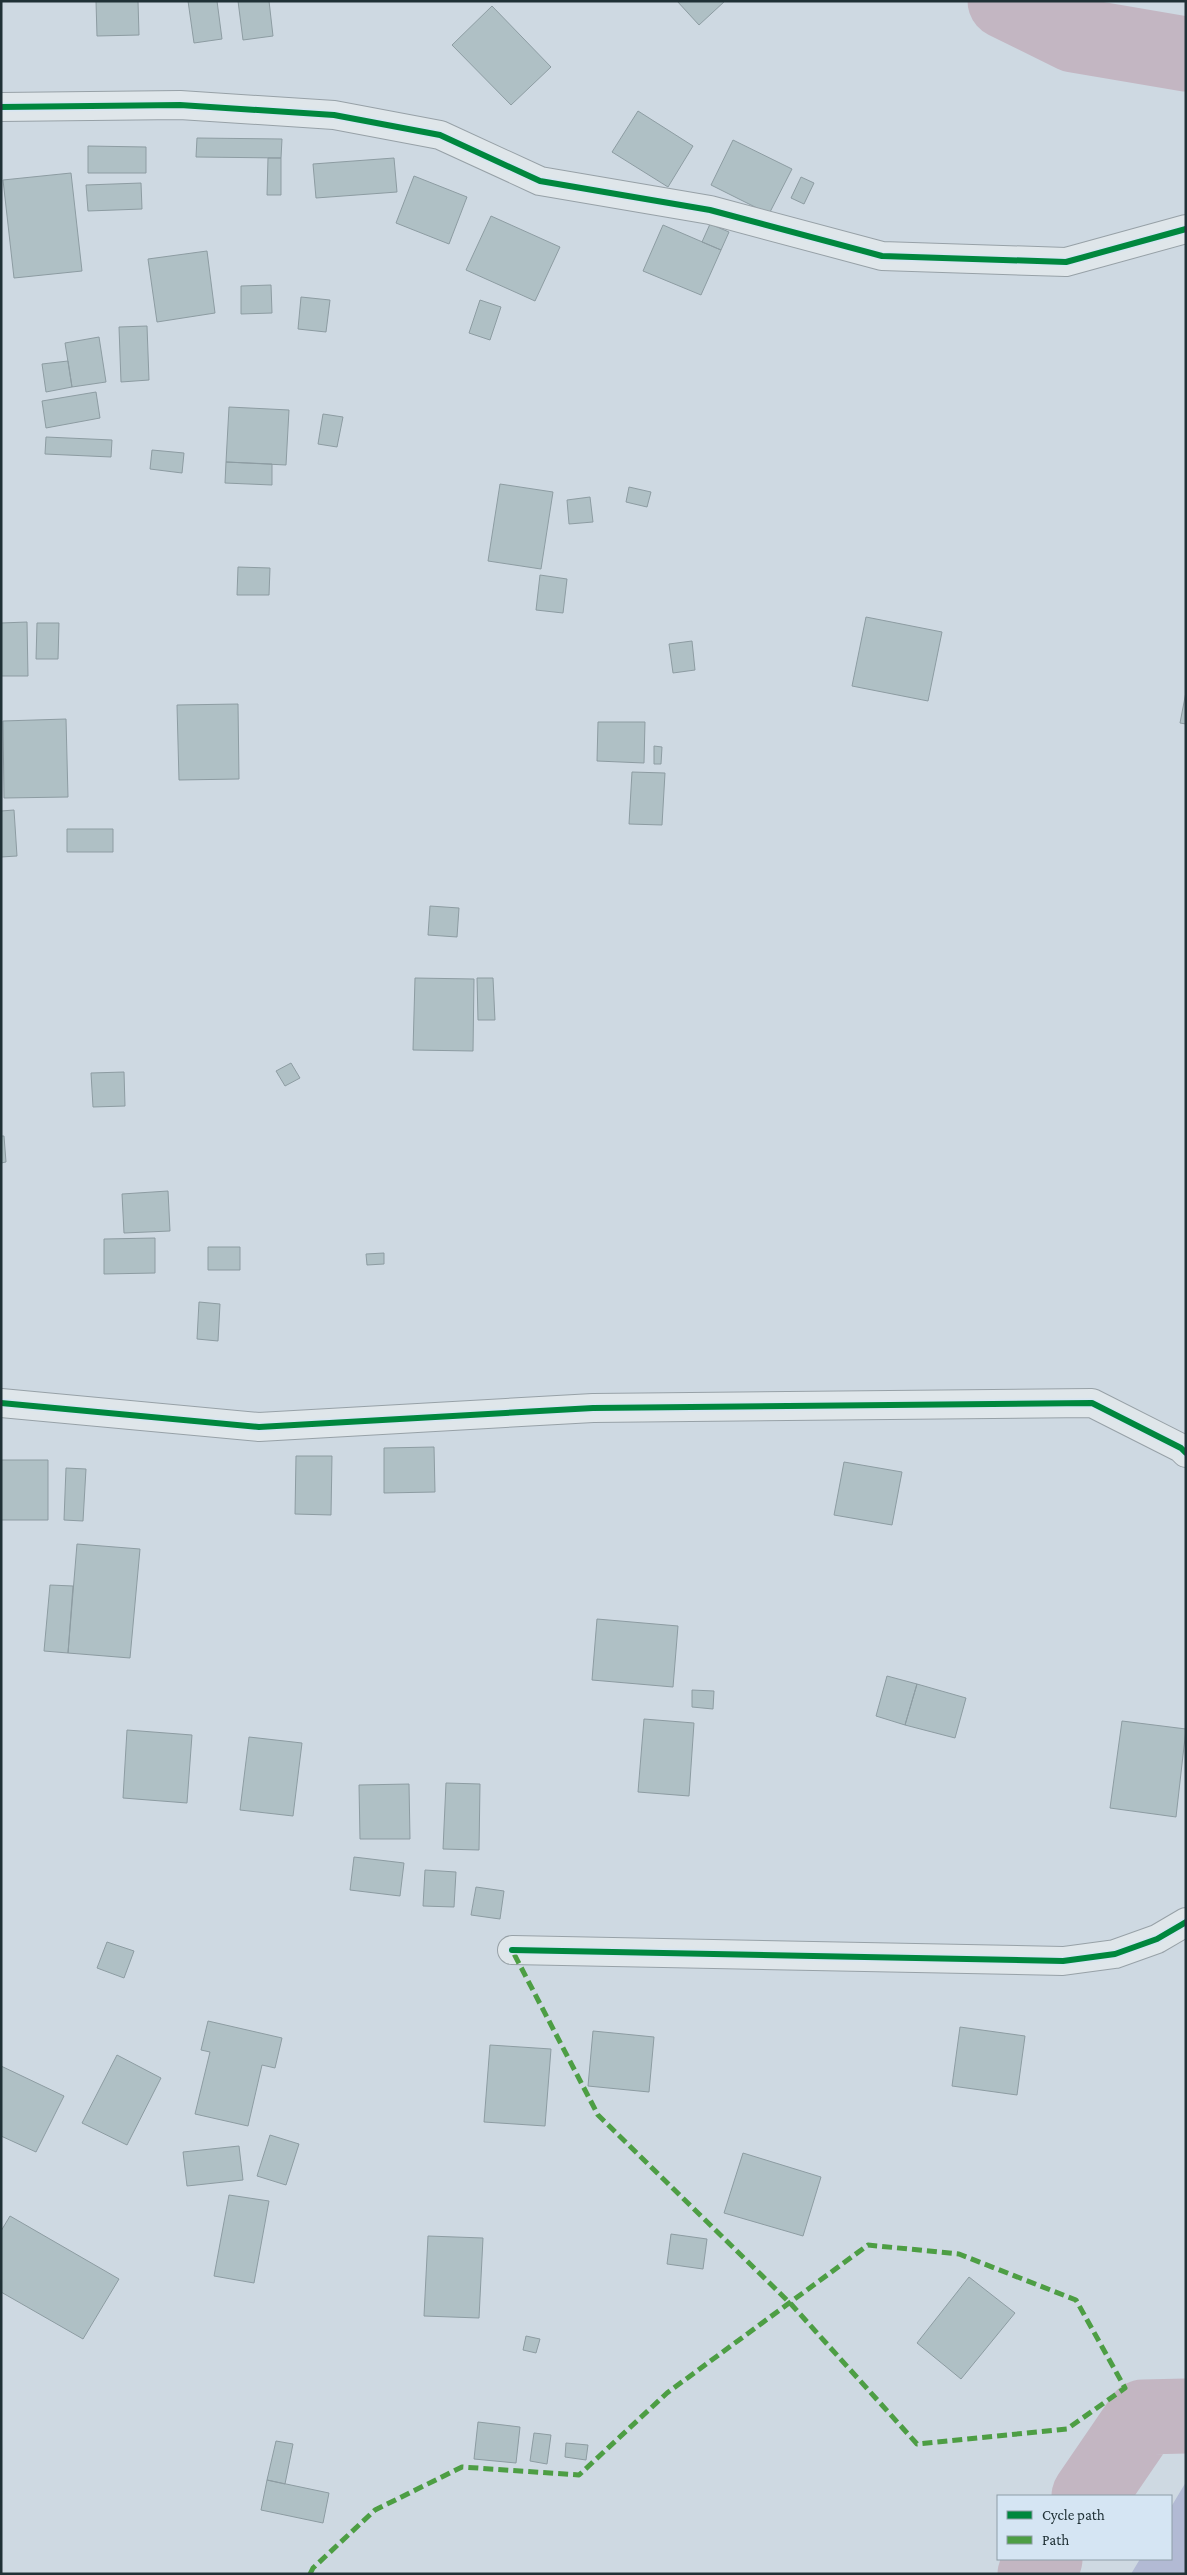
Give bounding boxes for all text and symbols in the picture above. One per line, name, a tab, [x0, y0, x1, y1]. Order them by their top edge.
legend	[997, 2495, 1172, 2560]
text: Cycle path	[1042, 2507, 1105, 2524]
text: Path	[1042, 2532, 1069, 2548]

